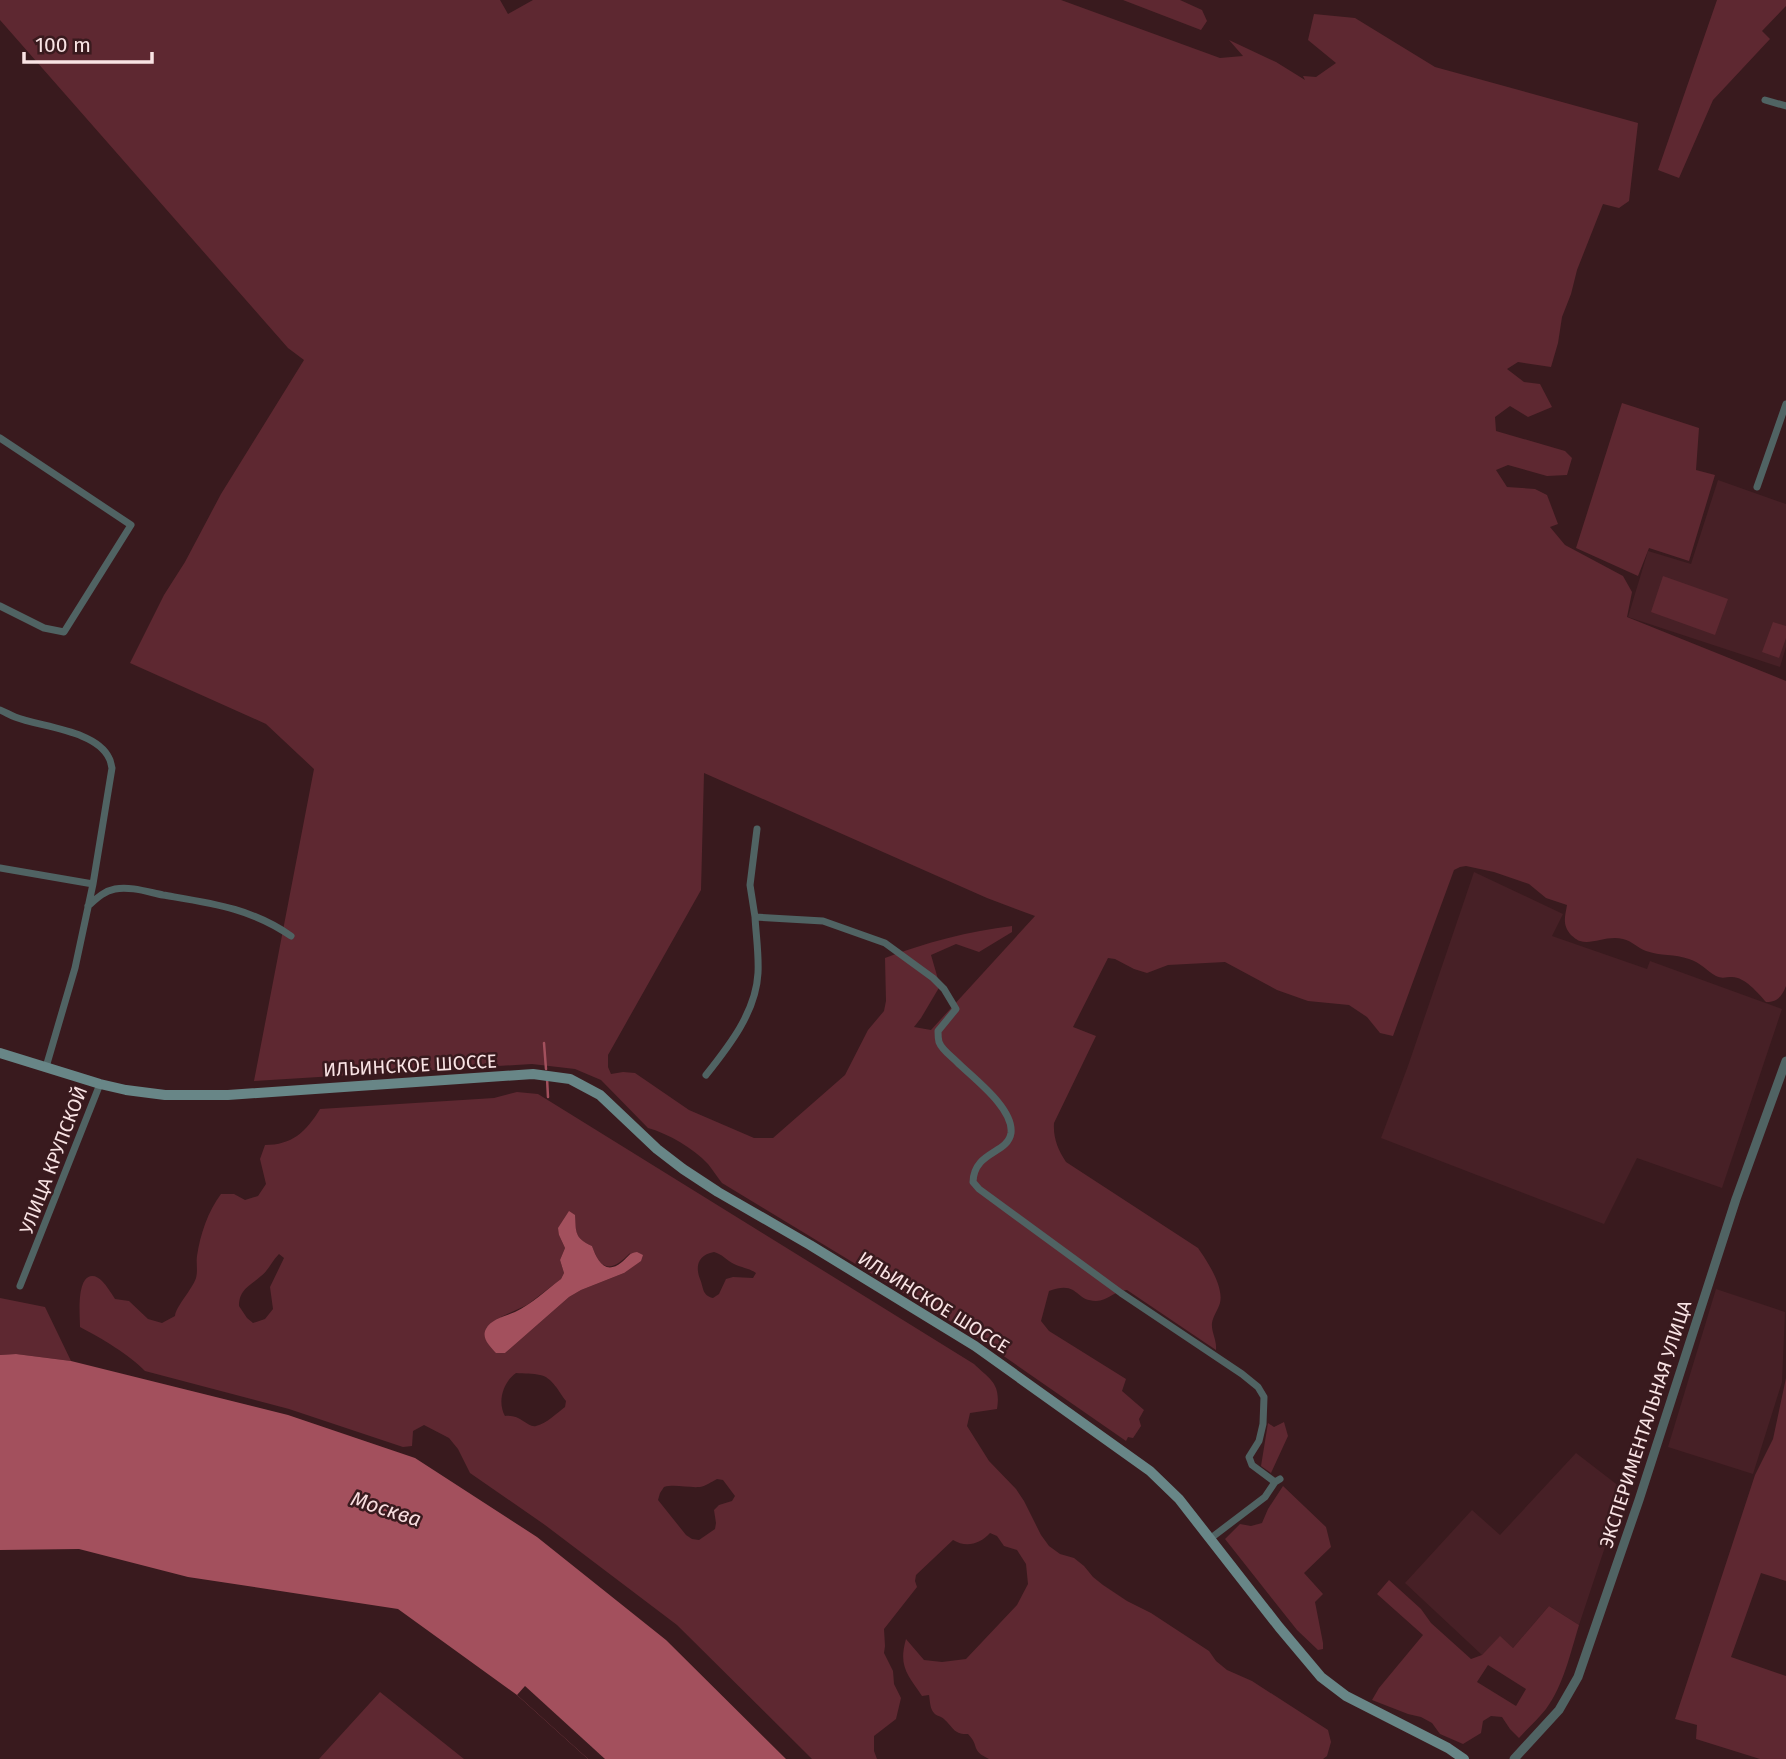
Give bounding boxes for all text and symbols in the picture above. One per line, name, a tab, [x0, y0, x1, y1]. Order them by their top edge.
scale bar	[24, 21, 152, 65]
text: 100 m	[35, 32, 91, 58]
street label: ИЛЬИНСКОЕ ШОССЕ	[323, 1049, 498, 1082]
street label: УЛИЦА КРУПСКОЙ	[15, 1083, 92, 1237]
street label: ИЛЬИНСКОЕ ШОССЕ	[854, 1247, 1014, 1358]
street label: ЭКСПЕРИМЕНТАЛЬНАЯ УЛИЦА	[1595, 1297, 1696, 1551]
water label: Москва	[348, 1485, 424, 1533]

